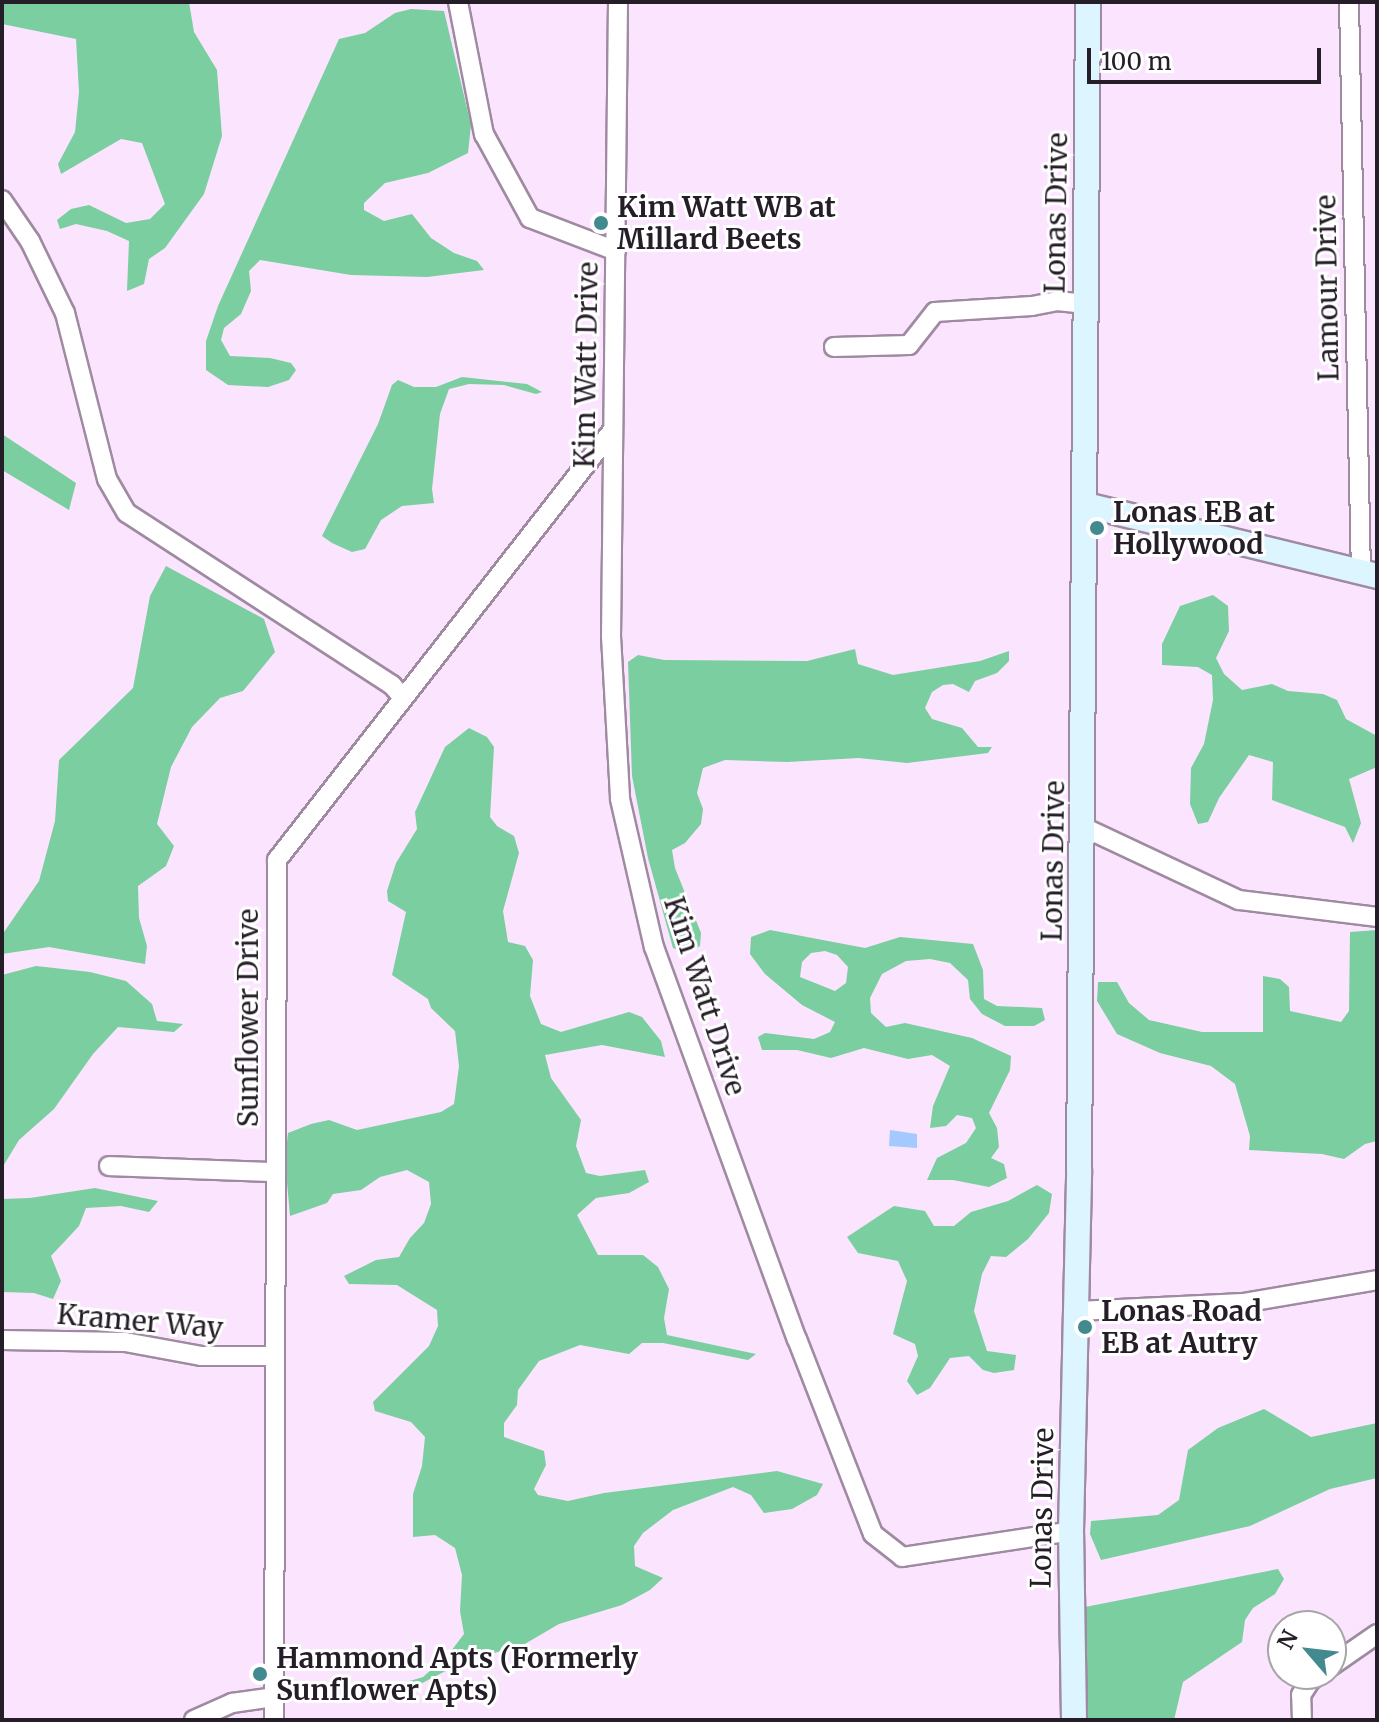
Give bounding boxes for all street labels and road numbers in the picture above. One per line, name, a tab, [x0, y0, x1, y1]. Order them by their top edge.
street label: Lonas Drive	[1038, 132, 1074, 294]
street label: Lamour Drive	[1309, 194, 1345, 382]
street label: Kim Watt Drive	[567, 261, 605, 469]
street label: Lonas Drive	[1035, 780, 1071, 942]
street label: Kim Watt Drive	[657, 893, 753, 1099]
street label: Sunflower Drive	[231, 909, 265, 1127]
street label: Kramer Way	[56, 1297, 224, 1345]
street label: Lonas Drive	[1024, 1427, 1060, 1589]

